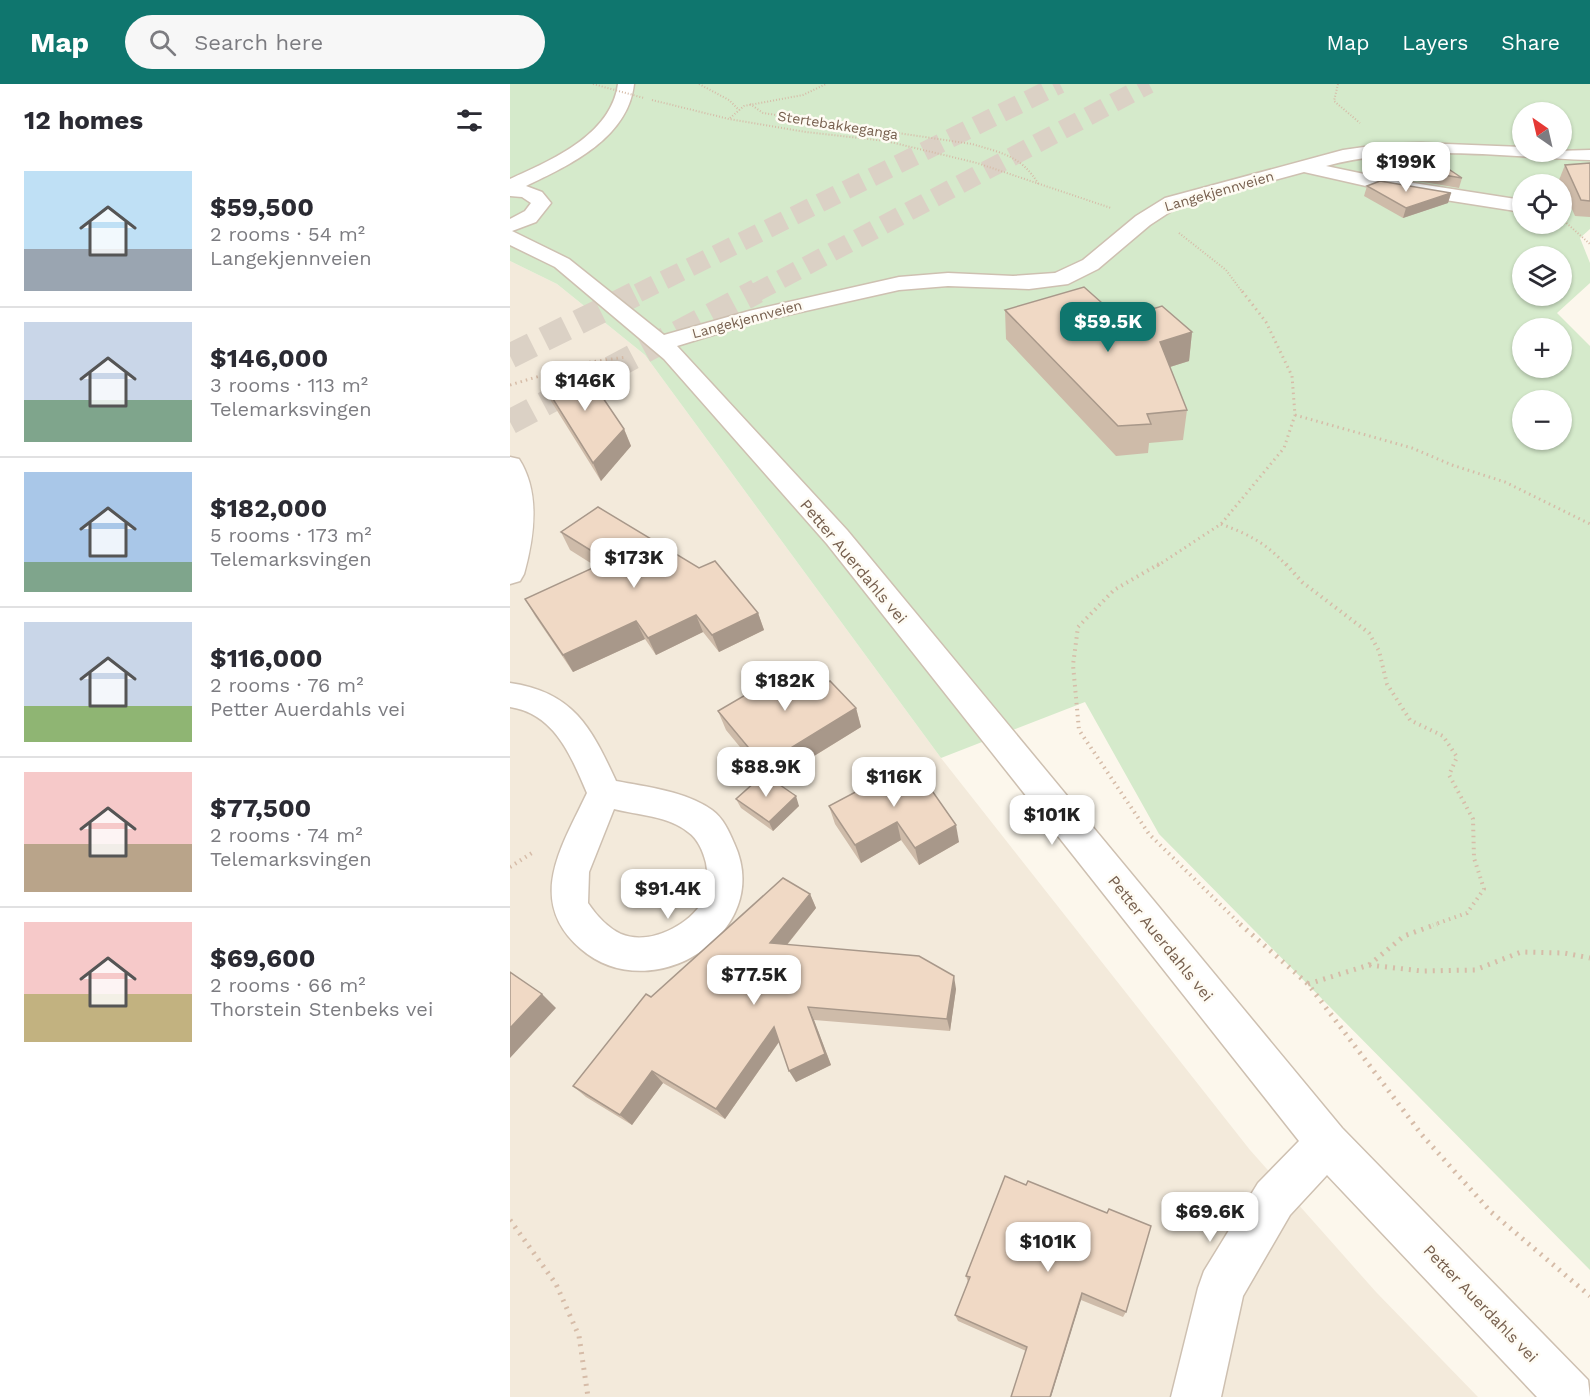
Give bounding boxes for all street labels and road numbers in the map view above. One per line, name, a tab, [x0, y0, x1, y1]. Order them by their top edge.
street label: Stertebakkeganga	[777, 108, 900, 142]
street label: Langekjennveien	[1162, 168, 1276, 214]
street label: Langekjennveien	[690, 297, 804, 341]
street label: Petter Auerdahls vei	[796, 495, 911, 627]
street label: Petter Auerdahls vei	[1104, 872, 1217, 1005]
street label: Petter Auerdahls vei	[1420, 1241, 1542, 1366]

